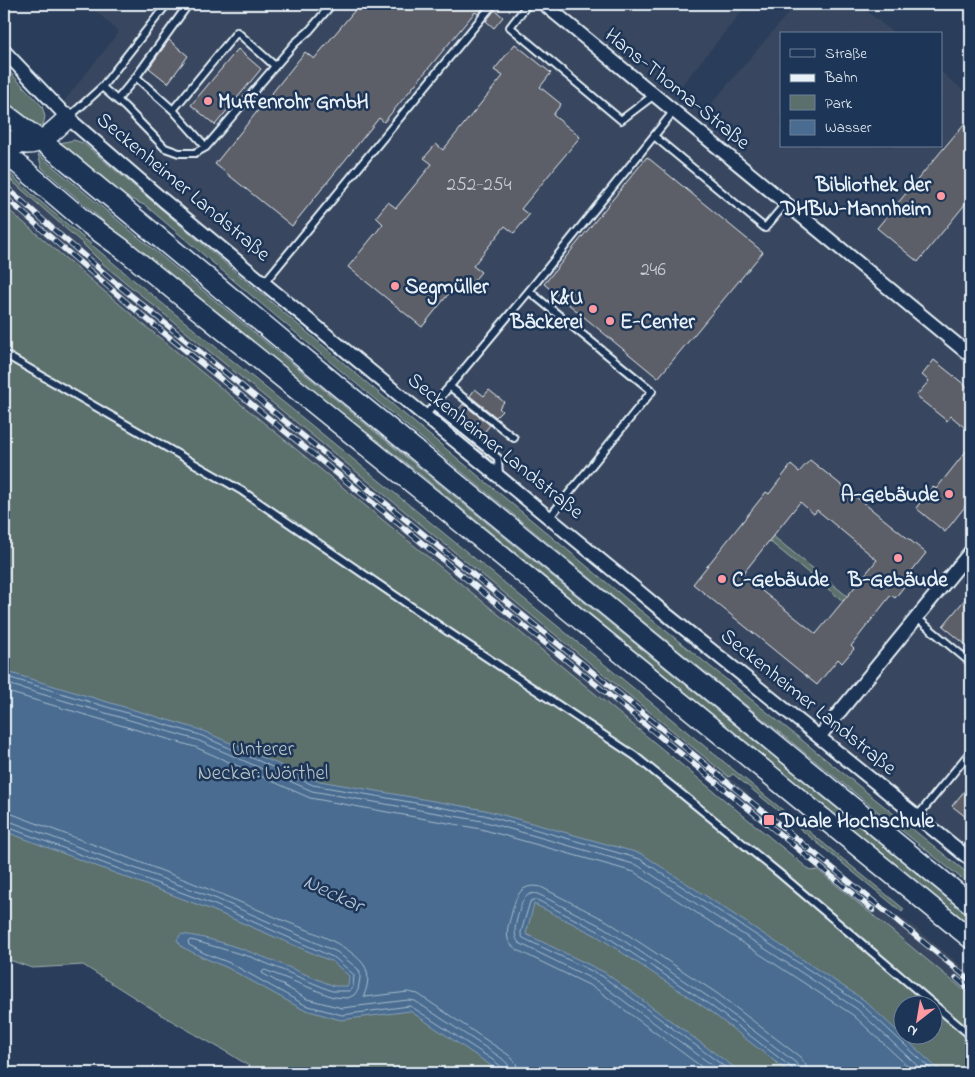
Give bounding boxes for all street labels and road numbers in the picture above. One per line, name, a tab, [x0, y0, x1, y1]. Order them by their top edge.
street label: Hans-Thoma-Straße	[597, 21, 756, 158]
street label: Seckenheimer Landstraße	[89, 106, 277, 270]
street label: Seckenheimer Landstraße	[400, 366, 590, 528]
street label: Seckenheimer Landstraße	[713, 622, 903, 784]

